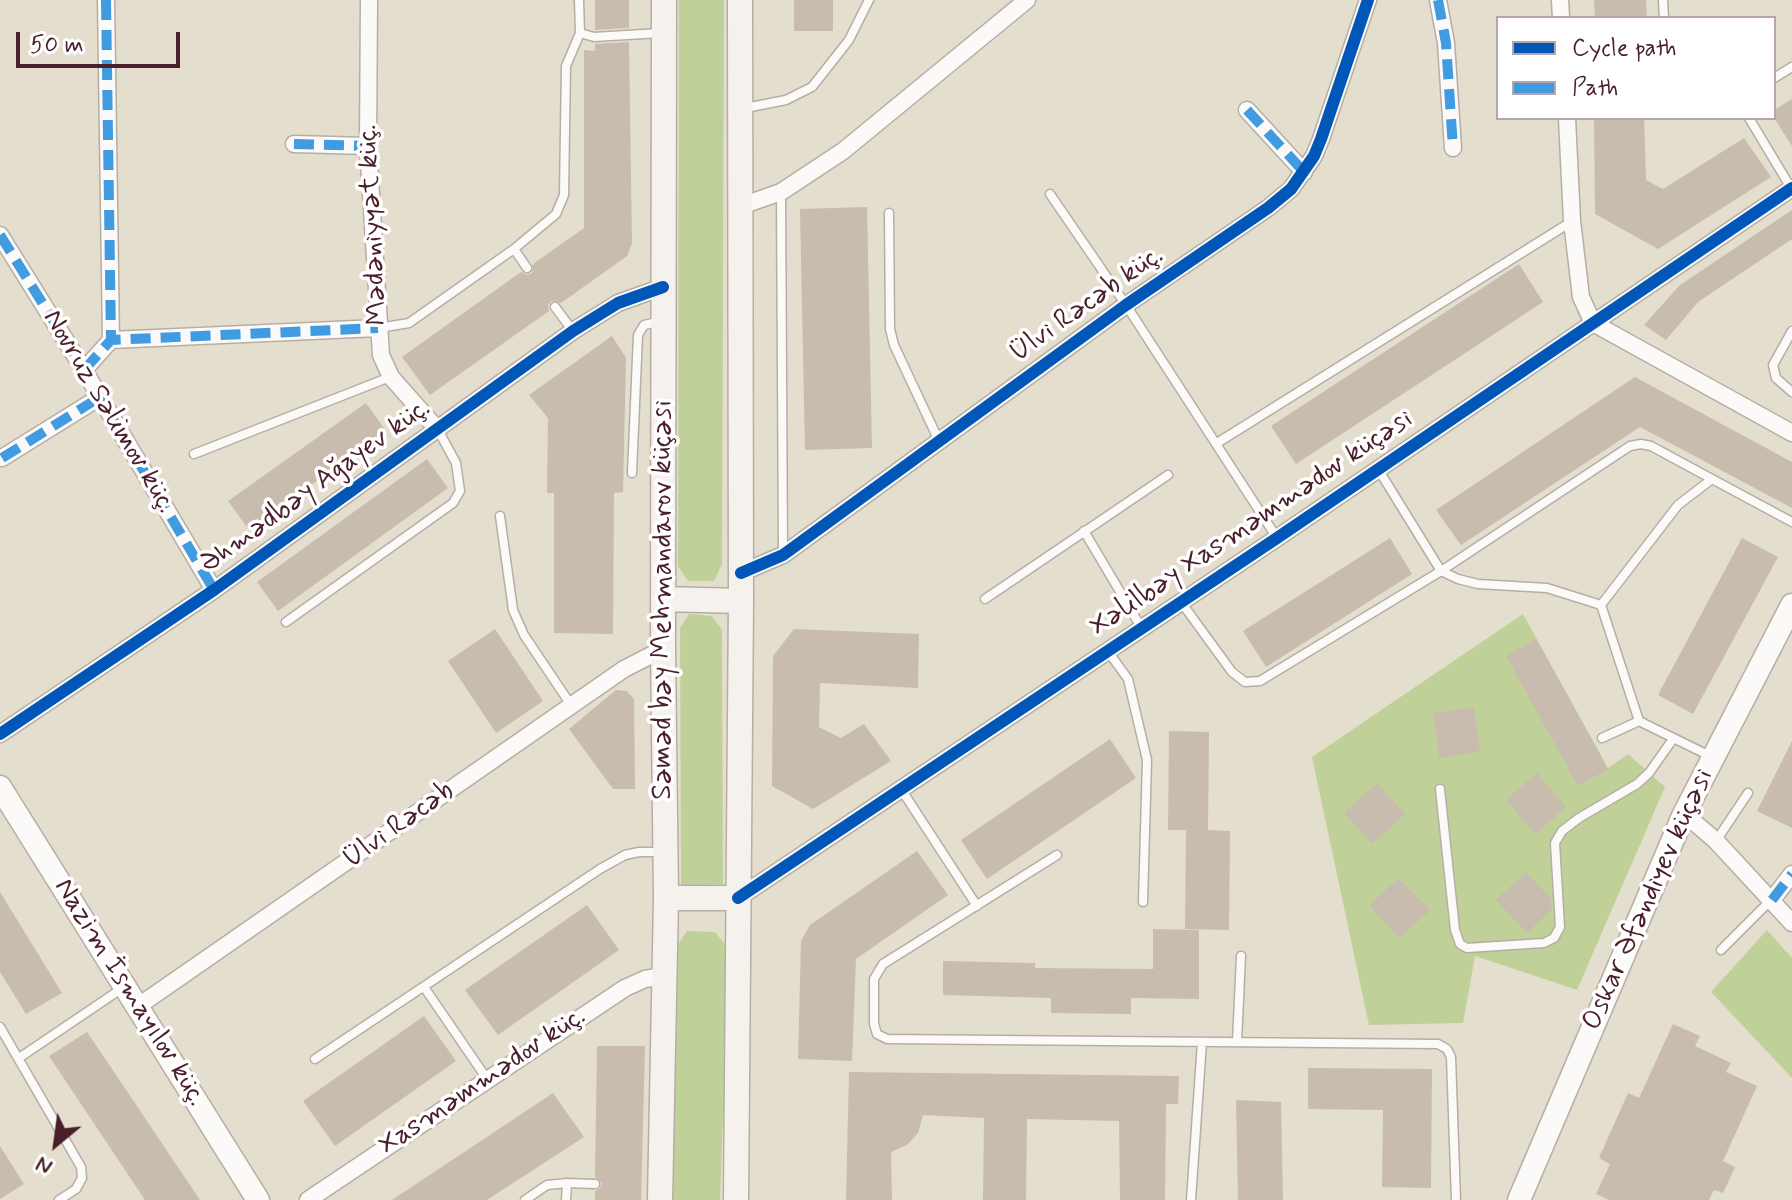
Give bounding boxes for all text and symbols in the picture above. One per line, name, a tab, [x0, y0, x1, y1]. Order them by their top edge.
scale bar	[20, 16, 184, 66]
legend	[1496, 16, 1776, 120]
text: 50 m	[30, 30, 84, 61]
text: Cycle path	[1572, 33, 1677, 64]
text: Path	[1572, 73, 1618, 104]
street label: Mədəniyyət küç.	[352, 124, 396, 326]
street label: Ülvi Rəcəb küç.	[1004, 240, 1170, 370]
street label: Novruz Səlimov küç.	[34, 304, 182, 520]
street label: Əhmədbəy Ağayev küç.	[194, 392, 438, 582]
street label: Səməd bəy Mehmandarov küçəsi	[647, 400, 681, 800]
street label: Xəlilbəy Xasməmmədov küçəsi	[1084, 403, 1420, 645]
street label: Oskar Əfəndiyev küçəsi	[1576, 764, 1722, 1036]
street label: Ülvi Rəcəb	[337, 775, 461, 877]
street label: Nazim İsmayılov küç.	[45, 873, 213, 1113]
street label: Xasməmmədov küç.	[373, 1000, 593, 1164]
north arrow	[16, 1104, 96, 1184]
text: N	[31, 1149, 58, 1181]

